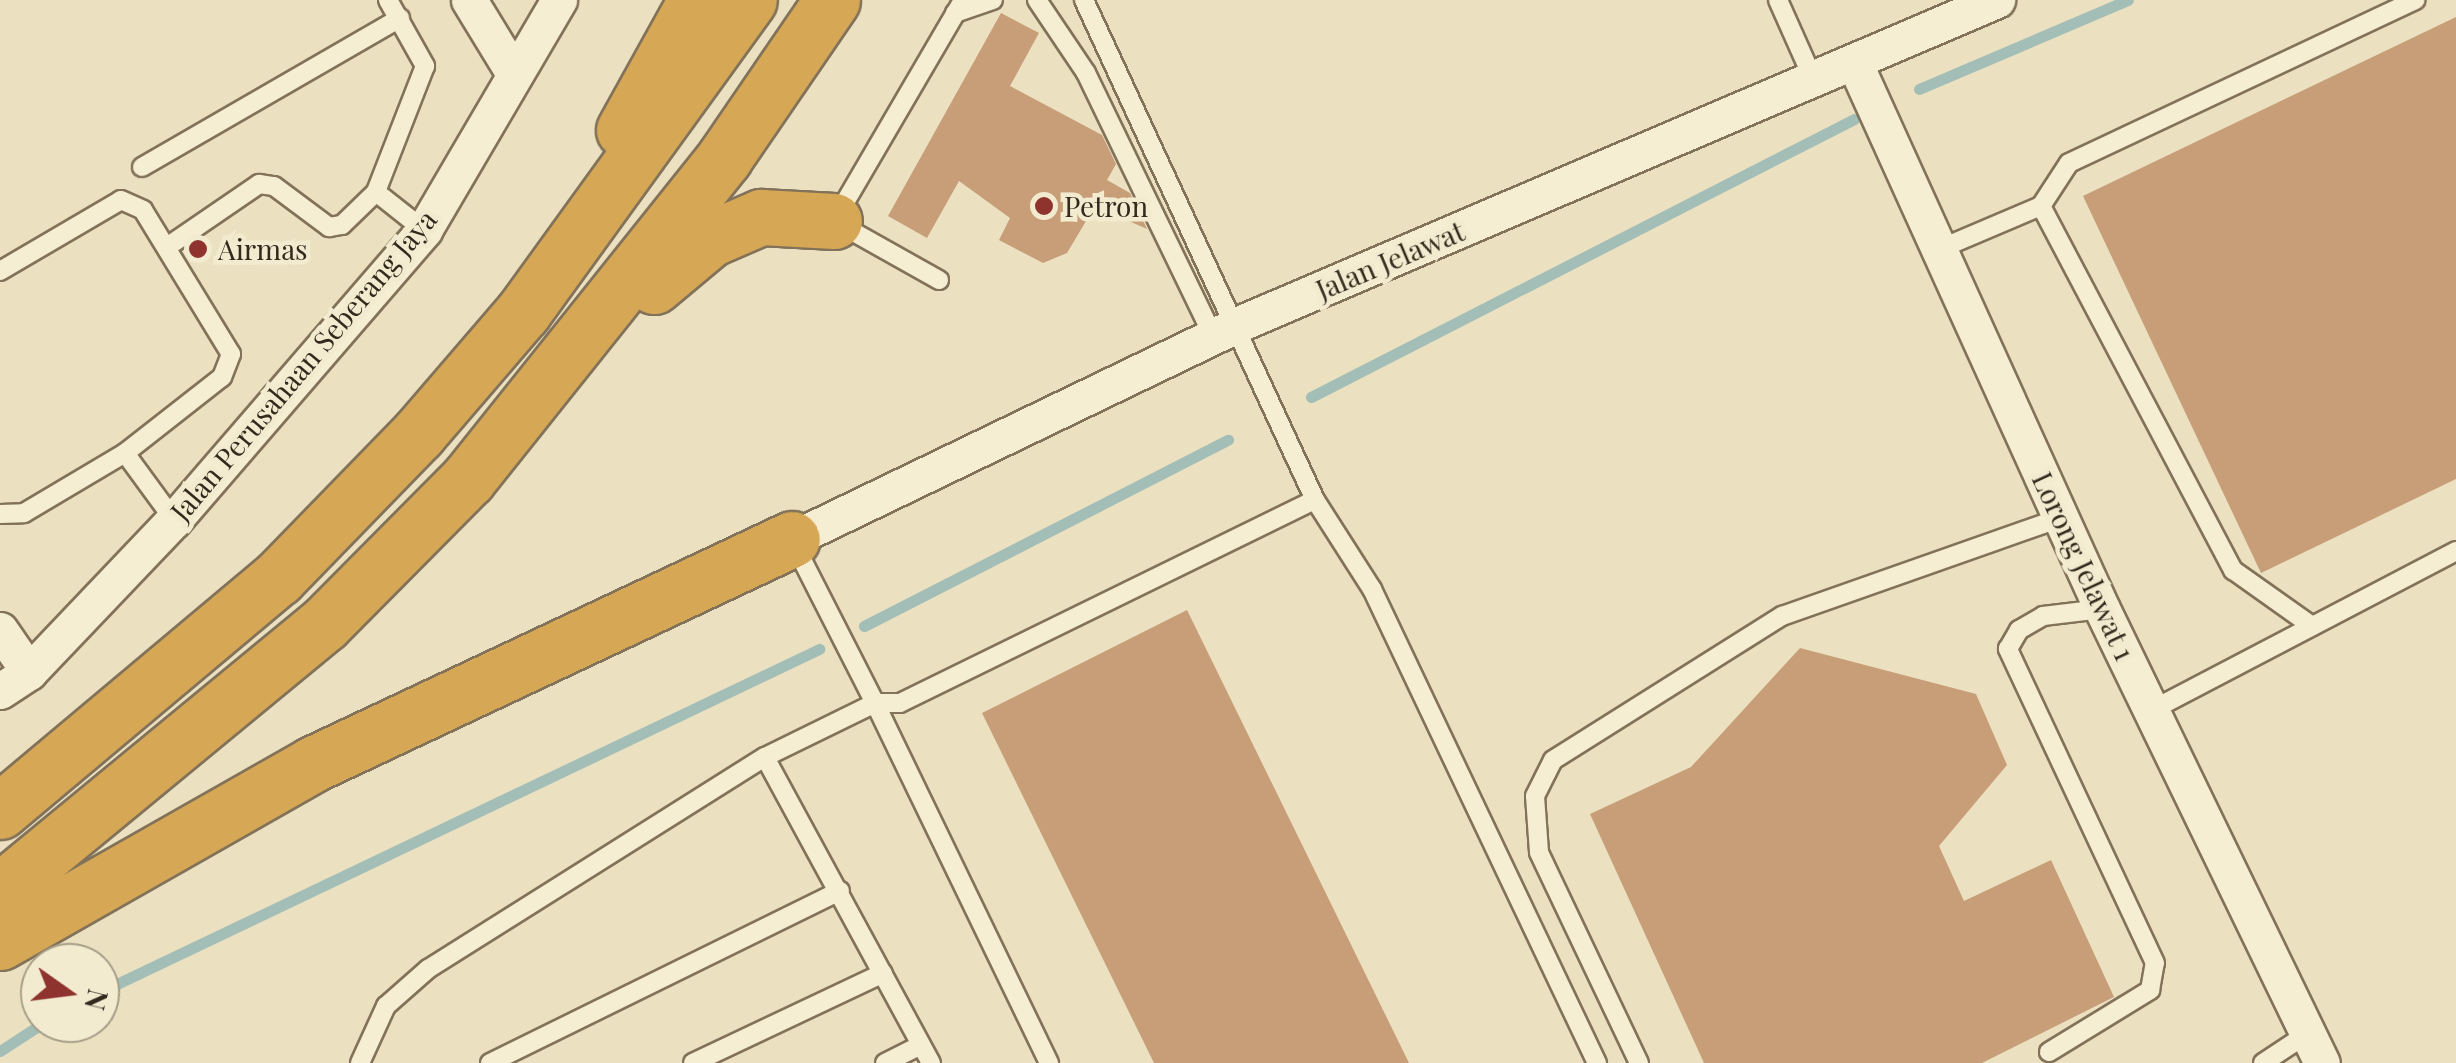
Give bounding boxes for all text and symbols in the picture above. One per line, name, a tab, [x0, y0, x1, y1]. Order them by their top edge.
place label: Petron	[1064, 189, 1148, 223]
marker: Petron	[1033, 195, 1055, 217]
street label: Jalan Perusahaan Seberang Jaya	[163, 203, 443, 527]
street label: Jalan Jelawat	[1311, 214, 1469, 306]
place label: Airmas	[218, 232, 308, 266]
marker: Airmas	[187, 238, 209, 260]
street label: Lorong Jelawat 1	[2026, 466, 2142, 666]
north arrow	[20, 943, 120, 1043]
text: N	[77, 986, 118, 1014]

